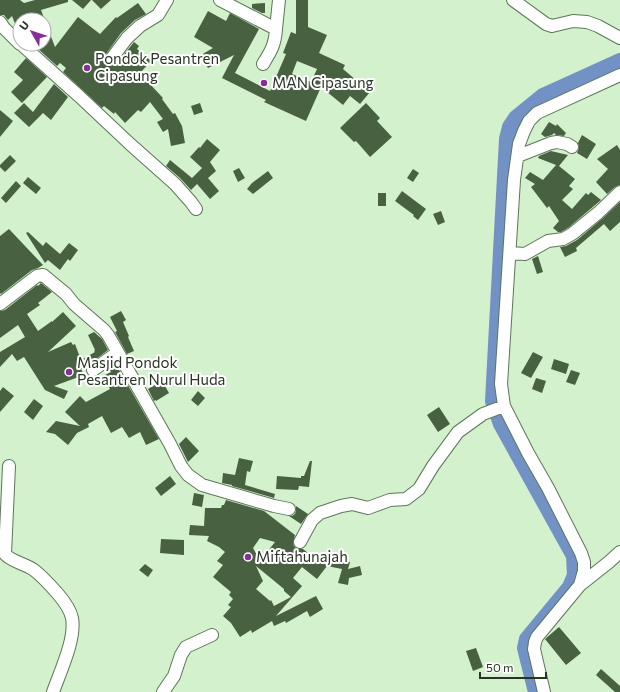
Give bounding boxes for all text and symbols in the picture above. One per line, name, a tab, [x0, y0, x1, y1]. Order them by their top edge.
north arrow	[12, 12, 52, 52]
text: U	[16, 18, 31, 33]
place label: Pondok Pesantren Cipasung	[95, 49, 219, 84]
marker: Pondok Pesantren Cipasung	[82, 63, 92, 73]
place label: MAN Cipasung	[272, 73, 374, 91]
marker: MAN Cipasung	[259, 78, 269, 88]
place label: Masjid Pondok Pesantren Nurul Huda	[77, 353, 225, 388]
marker: Masjid Pondok Pesantren Nurul Huda	[64, 367, 74, 377]
place label: Miftahunajah	[256, 547, 348, 565]
marker: Miftahunajah	[243, 552, 253, 562]
scale bar	[480, 654, 546, 680]
text: 50 m	[486, 660, 514, 674]

